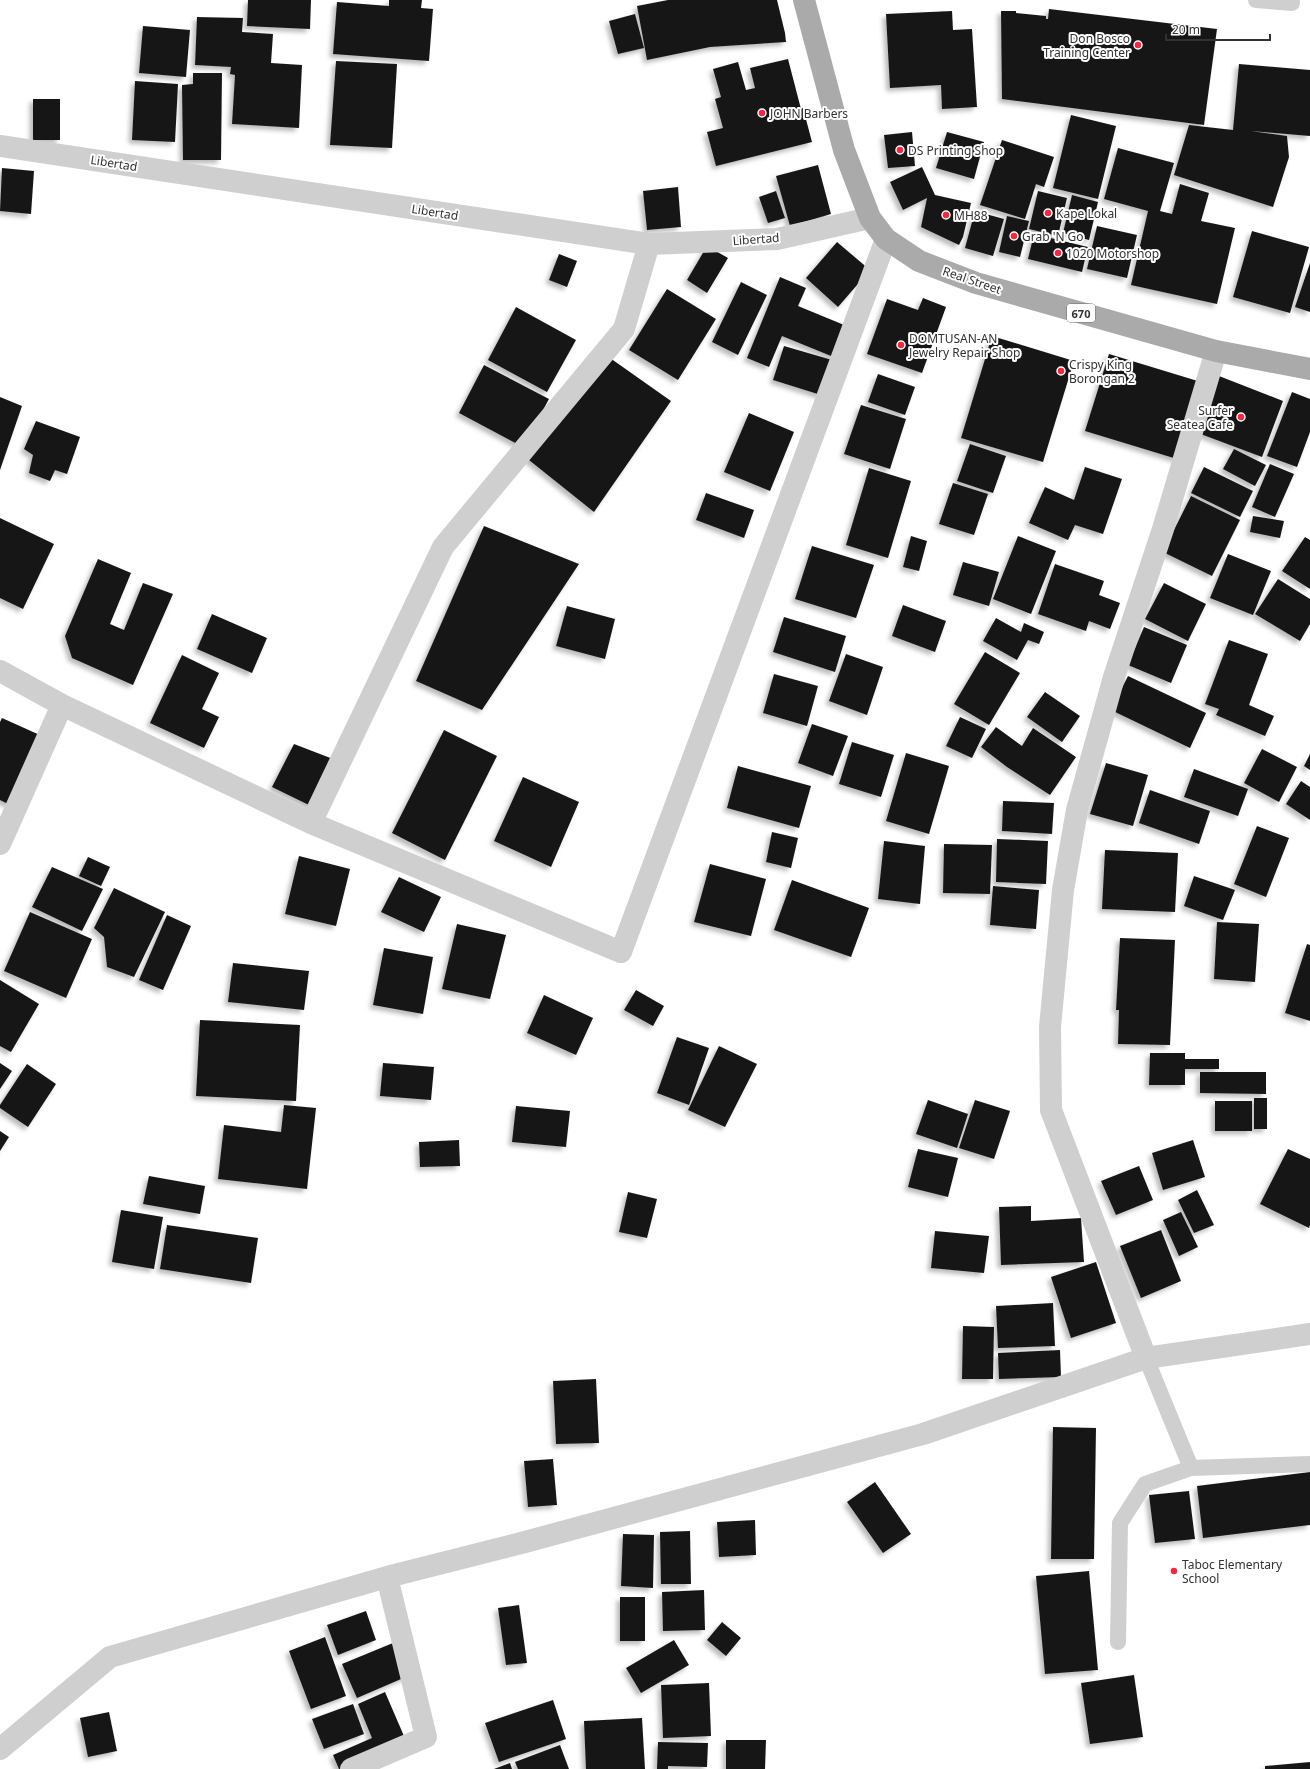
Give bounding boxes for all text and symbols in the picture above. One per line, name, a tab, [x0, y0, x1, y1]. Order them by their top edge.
scale bar	[1166, 16, 1270, 42]
text: 20 m	[1172, 21, 1200, 38]
place label: Don Bosco Training Center	[1043, 30, 1130, 61]
marker: Don Bosco Training Center	[1133, 40, 1143, 50]
place label: JOHN Barbers	[769, 105, 848, 122]
marker: JOHN Barbers	[757, 108, 767, 118]
place label: DS Printing Shop	[908, 142, 1003, 159]
marker: DS Printing Shop	[895, 145, 905, 155]
street label: Libertad	[89, 151, 139, 175]
street label: Libertad	[410, 200, 460, 224]
place label: Kape Lokal	[1056, 205, 1117, 222]
place label: MH88	[954, 207, 988, 224]
marker: Kape Lokal	[1043, 208, 1053, 218]
marker: MH88	[941, 210, 951, 220]
place label: Grab 'N Go	[1022, 228, 1084, 245]
street label: Libertad	[732, 229, 780, 249]
marker: Grab 'N Go	[1009, 231, 1019, 241]
place label: 1020 Motorshop	[1066, 245, 1159, 262]
marker: 1020 Motorshop	[1053, 248, 1063, 258]
street label: Real Street	[941, 262, 1004, 298]
road number: 670	[1067, 304, 1095, 322]
place label: DOMTUSAN-AN Jewelry Repair Shop	[908, 330, 1020, 361]
marker: DOMTUSAN-AN Jewelry Repair Shop	[896, 340, 906, 350]
place label: Crispy King Borongan 2	[1069, 356, 1135, 387]
marker: Crispy King Borongan 2	[1056, 366, 1066, 376]
place label: Surfer Seatea Cafe	[1167, 402, 1233, 433]
marker: Surfer Seatea Cafe	[1236, 412, 1246, 422]
place label: Taboc Elementary School	[1182, 1556, 1283, 1587]
marker: Taboc Elementary School	[1169, 1566, 1179, 1576]

